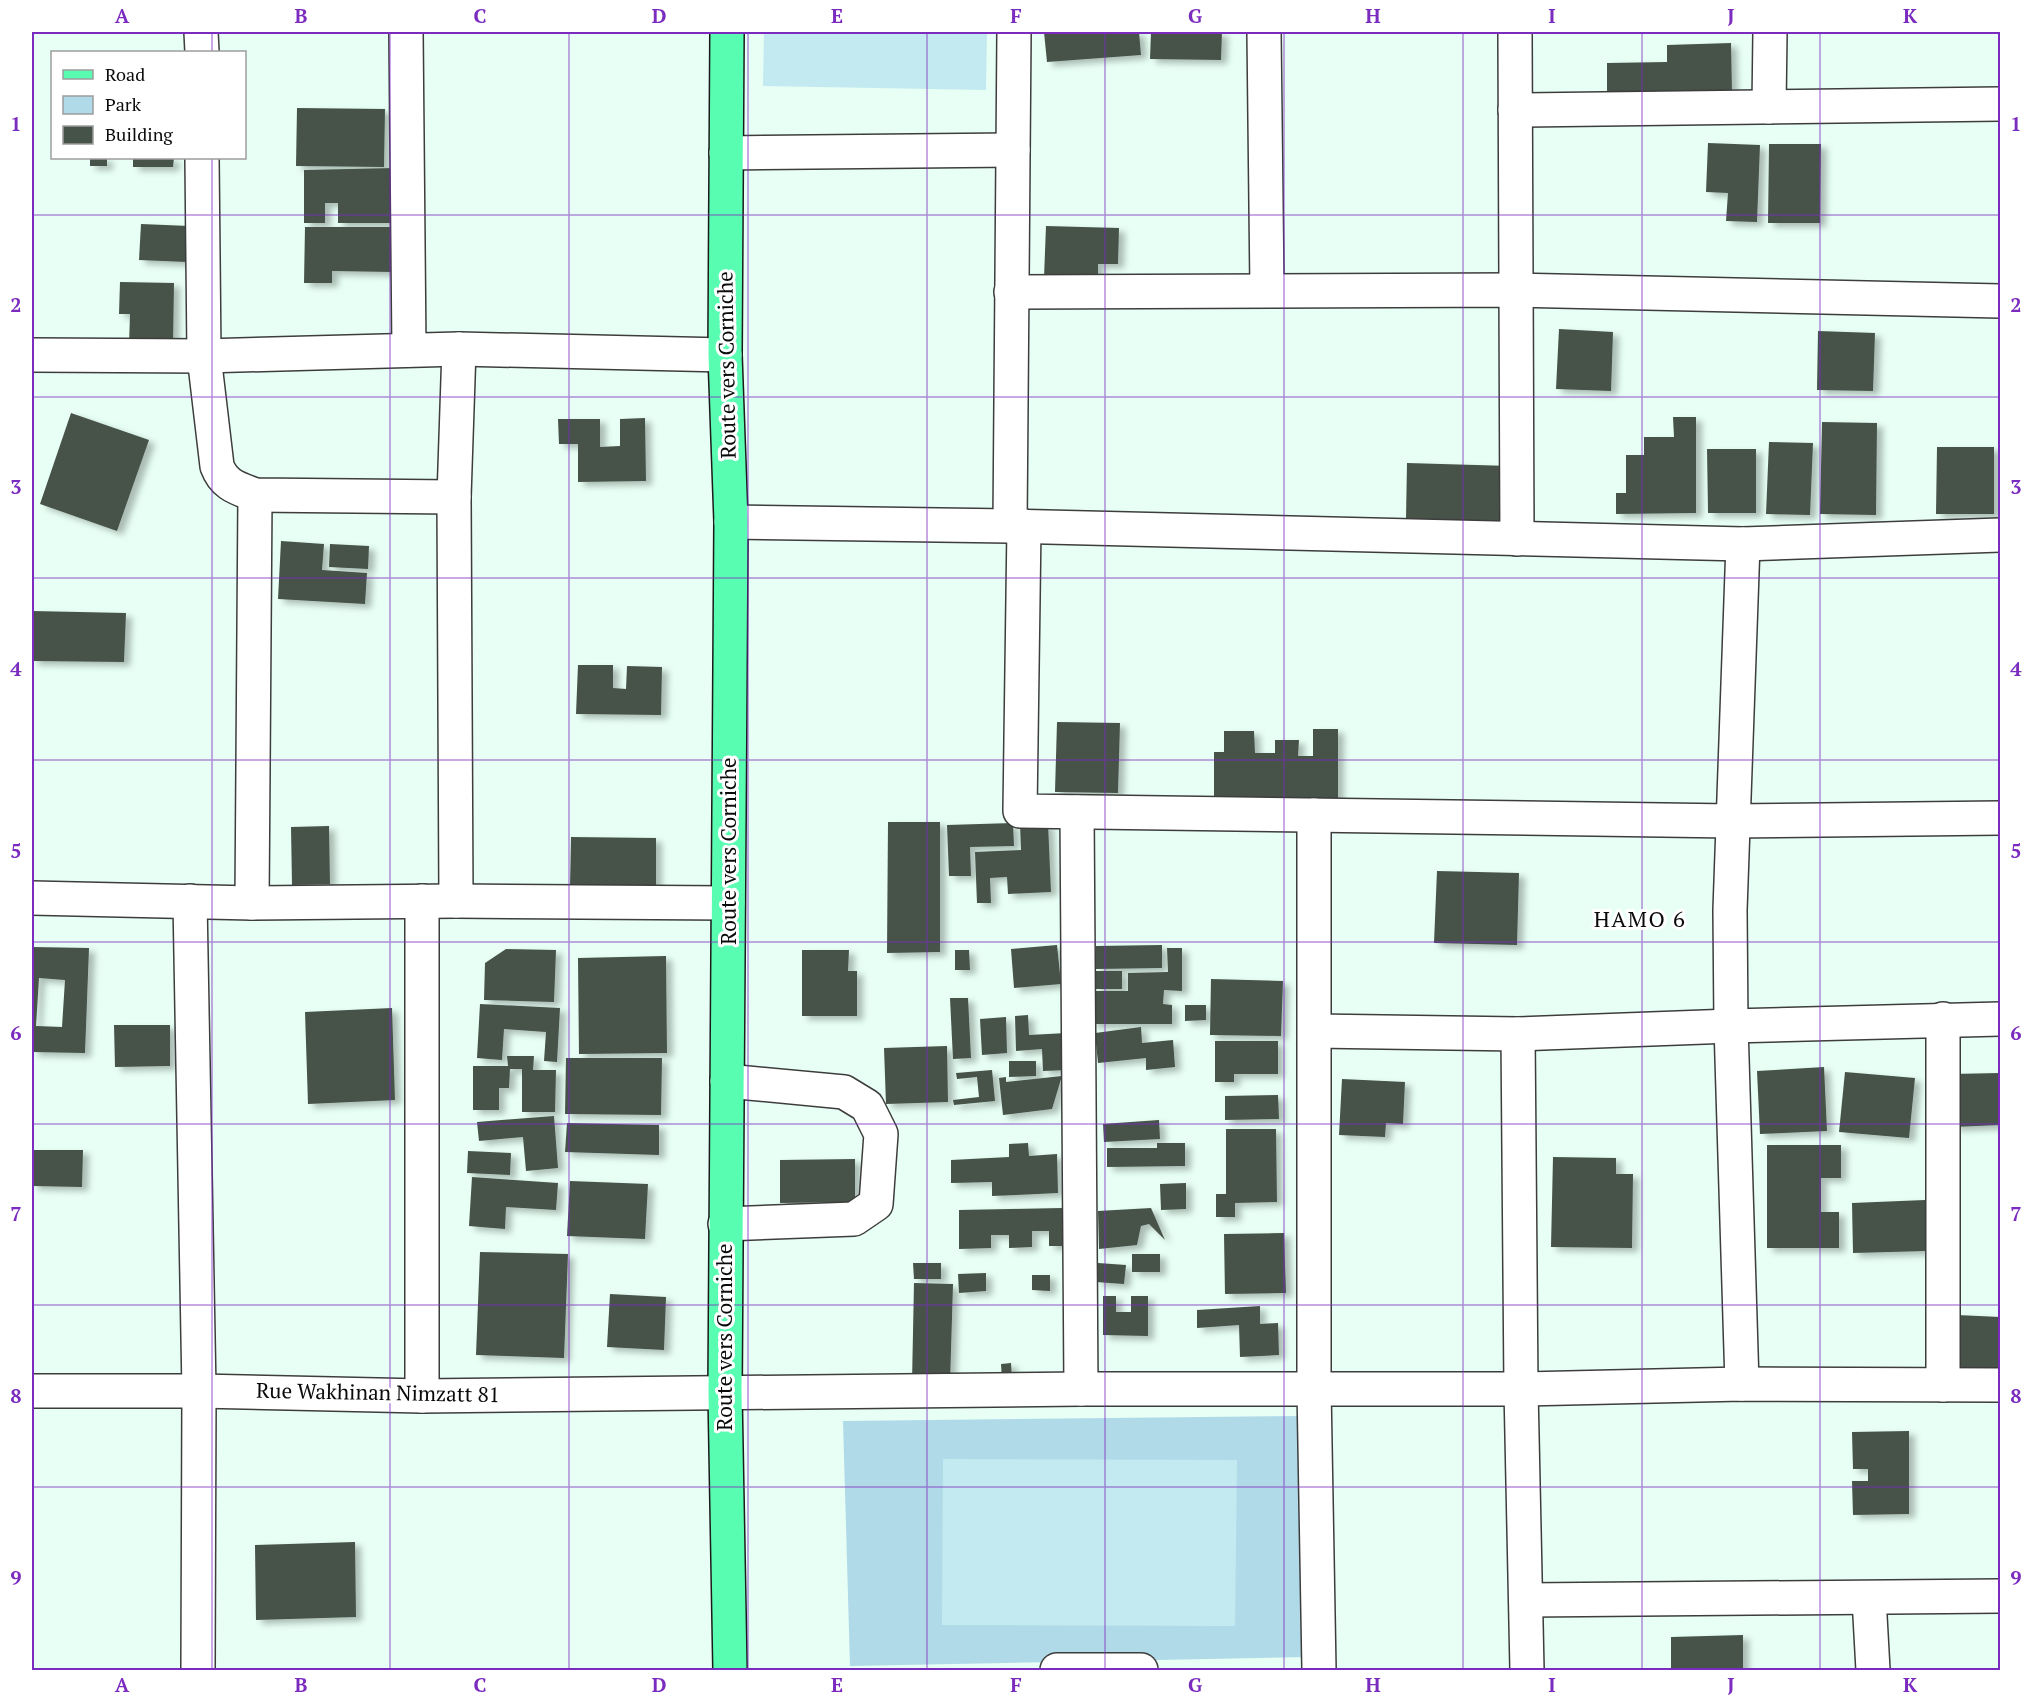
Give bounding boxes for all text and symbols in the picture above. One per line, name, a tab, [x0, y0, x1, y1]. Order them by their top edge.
text: A	[115, 2, 130, 29]
text: B	[295, 2, 308, 29]
text: C	[473, 2, 487, 29]
text: D	[652, 2, 666, 29]
text: E	[831, 2, 843, 29]
text: F	[1010, 2, 1022, 29]
text: G	[1188, 2, 1202, 29]
text: H	[1365, 2, 1381, 29]
text: I	[1548, 2, 1556, 29]
text: J	[1727, 2, 1735, 29]
text: K	[1903, 2, 1918, 29]
legend	[51, 51, 246, 159]
text: Road	[105, 62, 145, 86]
text: Park	[105, 92, 142, 116]
text: 1	[10, 110, 22, 137]
text: 1	[2010, 110, 2022, 137]
text: Building	[105, 122, 173, 146]
street label: Route vers Corniche	[710, 271, 742, 459]
text: 2	[10, 291, 22, 318]
text: 2	[2010, 291, 2022, 318]
text: 3	[10, 473, 22, 500]
text: 3	[2010, 473, 2022, 500]
text: 4	[10, 655, 22, 682]
text: 4	[2010, 655, 2022, 682]
street label: Route vers Corniche	[714, 757, 742, 945]
text: 5	[10, 837, 22, 864]
text: 5	[2010, 837, 2022, 864]
district label: HAMO 6	[1594, 904, 1686, 933]
text: 6	[10, 1019, 22, 1046]
text: 6	[2010, 1019, 2022, 1046]
text: 7	[10, 1200, 22, 1227]
text: 7	[2010, 1200, 2022, 1227]
street label: Route vers Corniche	[710, 1243, 738, 1431]
street label: Rue Wakhinan Nimzatt 81	[256, 1376, 500, 1408]
text: 8	[10, 1382, 22, 1409]
text: 8	[2010, 1382, 2022, 1409]
text: 9	[10, 1564, 22, 1591]
text: 9	[2010, 1564, 2022, 1591]
text: A	[115, 1671, 130, 1698]
text: B	[295, 1671, 308, 1698]
text: C	[473, 1671, 487, 1698]
text: D	[652, 1671, 666, 1698]
text: E	[831, 1671, 843, 1698]
text: F	[1010, 1671, 1022, 1698]
text: G	[1188, 1671, 1202, 1698]
text: H	[1365, 1671, 1381, 1698]
text: I	[1548, 1671, 1556, 1698]
text: J	[1727, 1671, 1735, 1698]
text: K	[1903, 1671, 1918, 1698]

